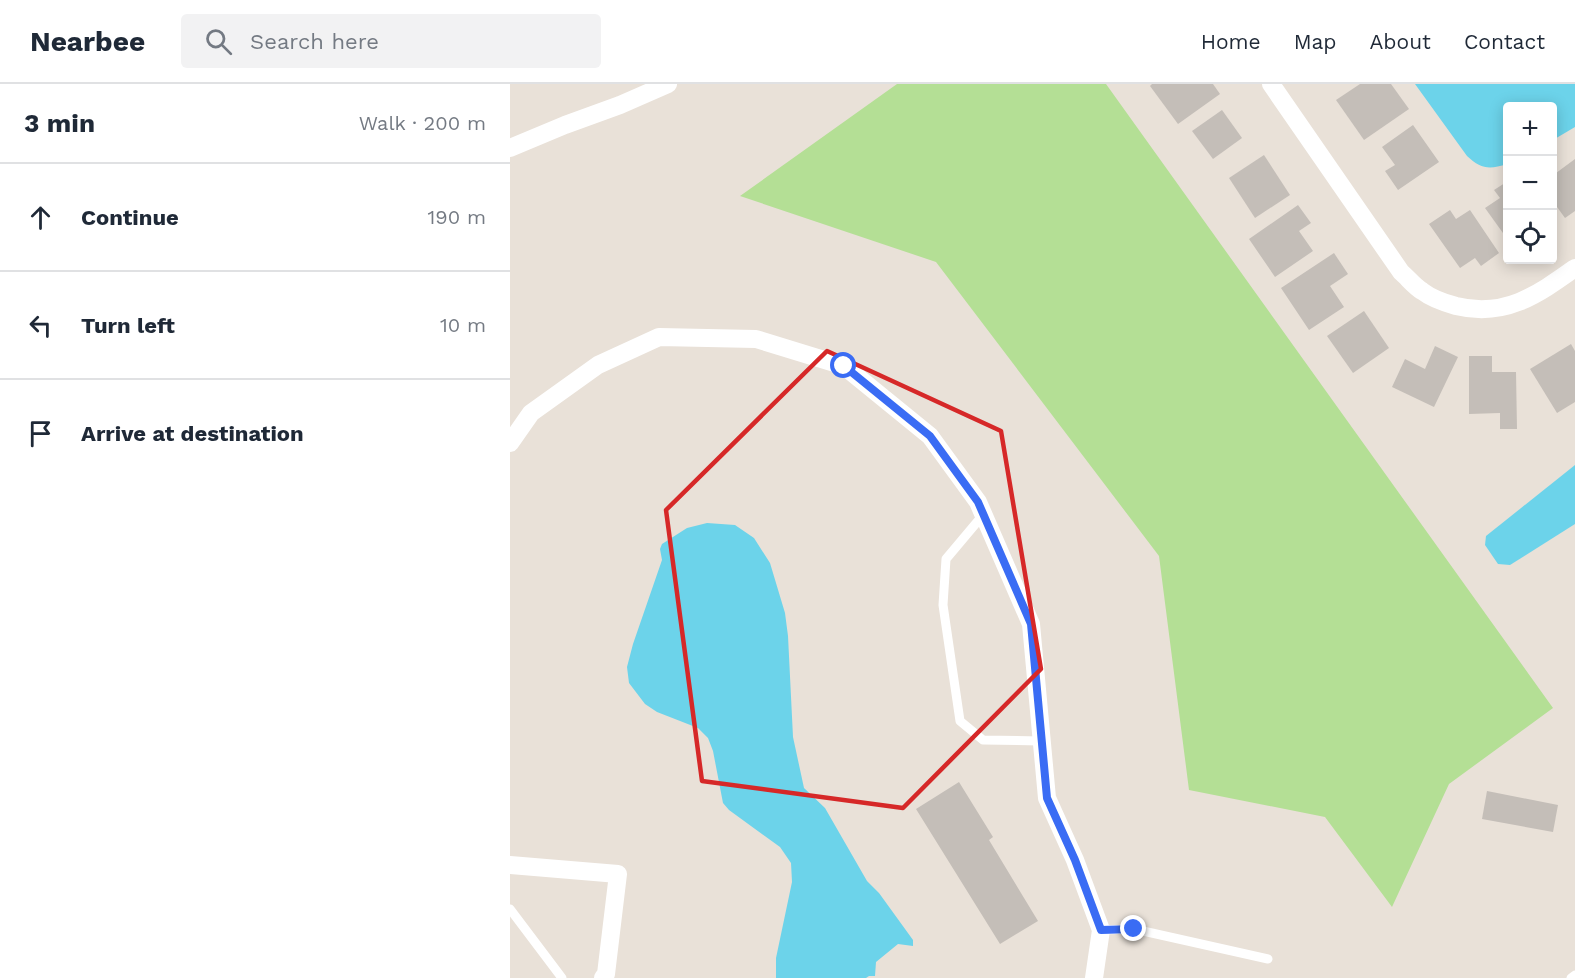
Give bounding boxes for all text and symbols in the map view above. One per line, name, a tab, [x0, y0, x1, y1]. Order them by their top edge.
search box	[181, 14, 601, 68]
text: Nearbee	[30, 25, 145, 58]
icon: search	[202, 25, 235, 58]
text: Search here	[250, 29, 379, 54]
text: Home	[1201, 29, 1261, 54]
text: Map	[1294, 29, 1337, 54]
text: About	[1370, 29, 1431, 54]
text: Contact	[1464, 29, 1545, 54]
map controls	[1503, 102, 1557, 264]
button: +	[1503, 102, 1557, 156]
text: 3 min	[24, 108, 95, 138]
text: Walk · 200 m	[359, 111, 486, 135]
button: −	[1503, 156, 1557, 210]
icon: ahead	[24, 201, 57, 234]
text: Continue	[81, 205, 179, 230]
text: 190 m	[428, 205, 486, 229]
button: locate	[1503, 210, 1557, 264]
icon: left	[24, 309, 57, 342]
text: Turn left	[81, 313, 175, 338]
text: 10 m	[440, 313, 486, 337]
route start	[830, 352, 856, 378]
icon: arrive	[24, 417, 57, 450]
text: Arrive at destination	[81, 421, 304, 446]
route end	[1120, 915, 1146, 941]

